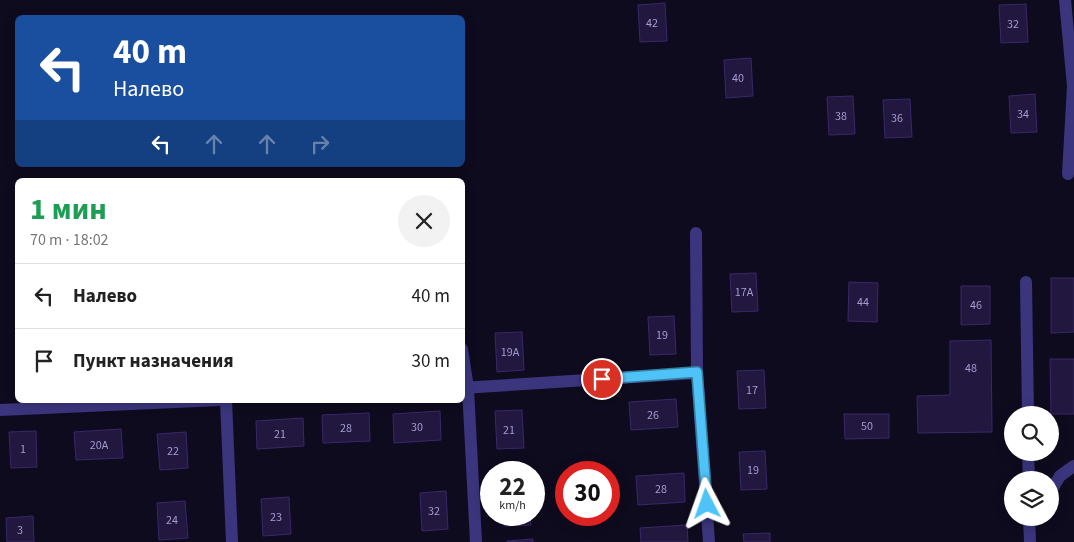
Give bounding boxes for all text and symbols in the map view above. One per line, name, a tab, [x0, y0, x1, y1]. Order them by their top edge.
house number: 42	[646, 15, 658, 32]
house number: 32	[1007, 16, 1019, 33]
text: 40 m	[113, 27, 187, 77]
icon: left	[30, 35, 95, 100]
house number: 40	[732, 70, 744, 87]
text: Налево	[113, 73, 184, 105]
house number: 34	[1017, 106, 1029, 123]
house number: 38	[835, 108, 847, 125]
house number: 36	[891, 110, 903, 127]
icon: left	[147, 130, 175, 158]
icon: ahead	[200, 130, 228, 158]
icon: ahead	[253, 130, 281, 158]
icon: right	[306, 130, 334, 158]
text: 1 мин	[30, 188, 107, 231]
button: close	[398, 195, 450, 247]
text: 70 m · 18:02	[30, 229, 109, 251]
icon: left	[30, 282, 58, 310]
text: Налево	[73, 283, 137, 310]
text: 40 m	[412, 283, 450, 310]
house number: 17А	[735, 284, 754, 301]
house number: 44	[857, 294, 869, 311]
house number: 46	[970, 297, 982, 314]
house number: 19	[656, 327, 668, 344]
house number: 19А	[501, 344, 520, 361]
icon: arrive	[30, 347, 58, 375]
text: Пункт назначения	[73, 348, 234, 375]
text: 30 m	[412, 348, 450, 375]
pin	[581, 358, 623, 400]
house number: 48	[965, 360, 977, 377]
icon: arrive	[588, 365, 616, 393]
house number: 17	[746, 382, 758, 399]
map controls	[1004, 406, 1059, 526]
button: search	[1004, 406, 1059, 461]
house number: 26	[647, 407, 659, 424]
house number: 50	[861, 418, 873, 435]
house number: 30	[411, 419, 423, 436]
house number: 28	[340, 420, 352, 437]
house number: 21	[503, 422, 515, 439]
house number: 21	[274, 426, 286, 443]
house number: 20А	[90, 437, 109, 454]
house number: 1	[20, 441, 26, 458]
house number: 22	[167, 443, 179, 460]
speed limit sign: 30	[555, 461, 620, 526]
house number: 19	[747, 462, 759, 479]
text: 22	[499, 469, 526, 505]
button: layers	[1004, 471, 1059, 526]
position arrow	[680, 477, 732, 529]
house number: 28	[655, 481, 667, 498]
text: km/h	[499, 497, 526, 514]
house number: 32	[428, 503, 440, 520]
house number: 23	[270, 509, 282, 526]
house number: 24	[166, 512, 178, 529]
house number: 3	[17, 522, 23, 539]

